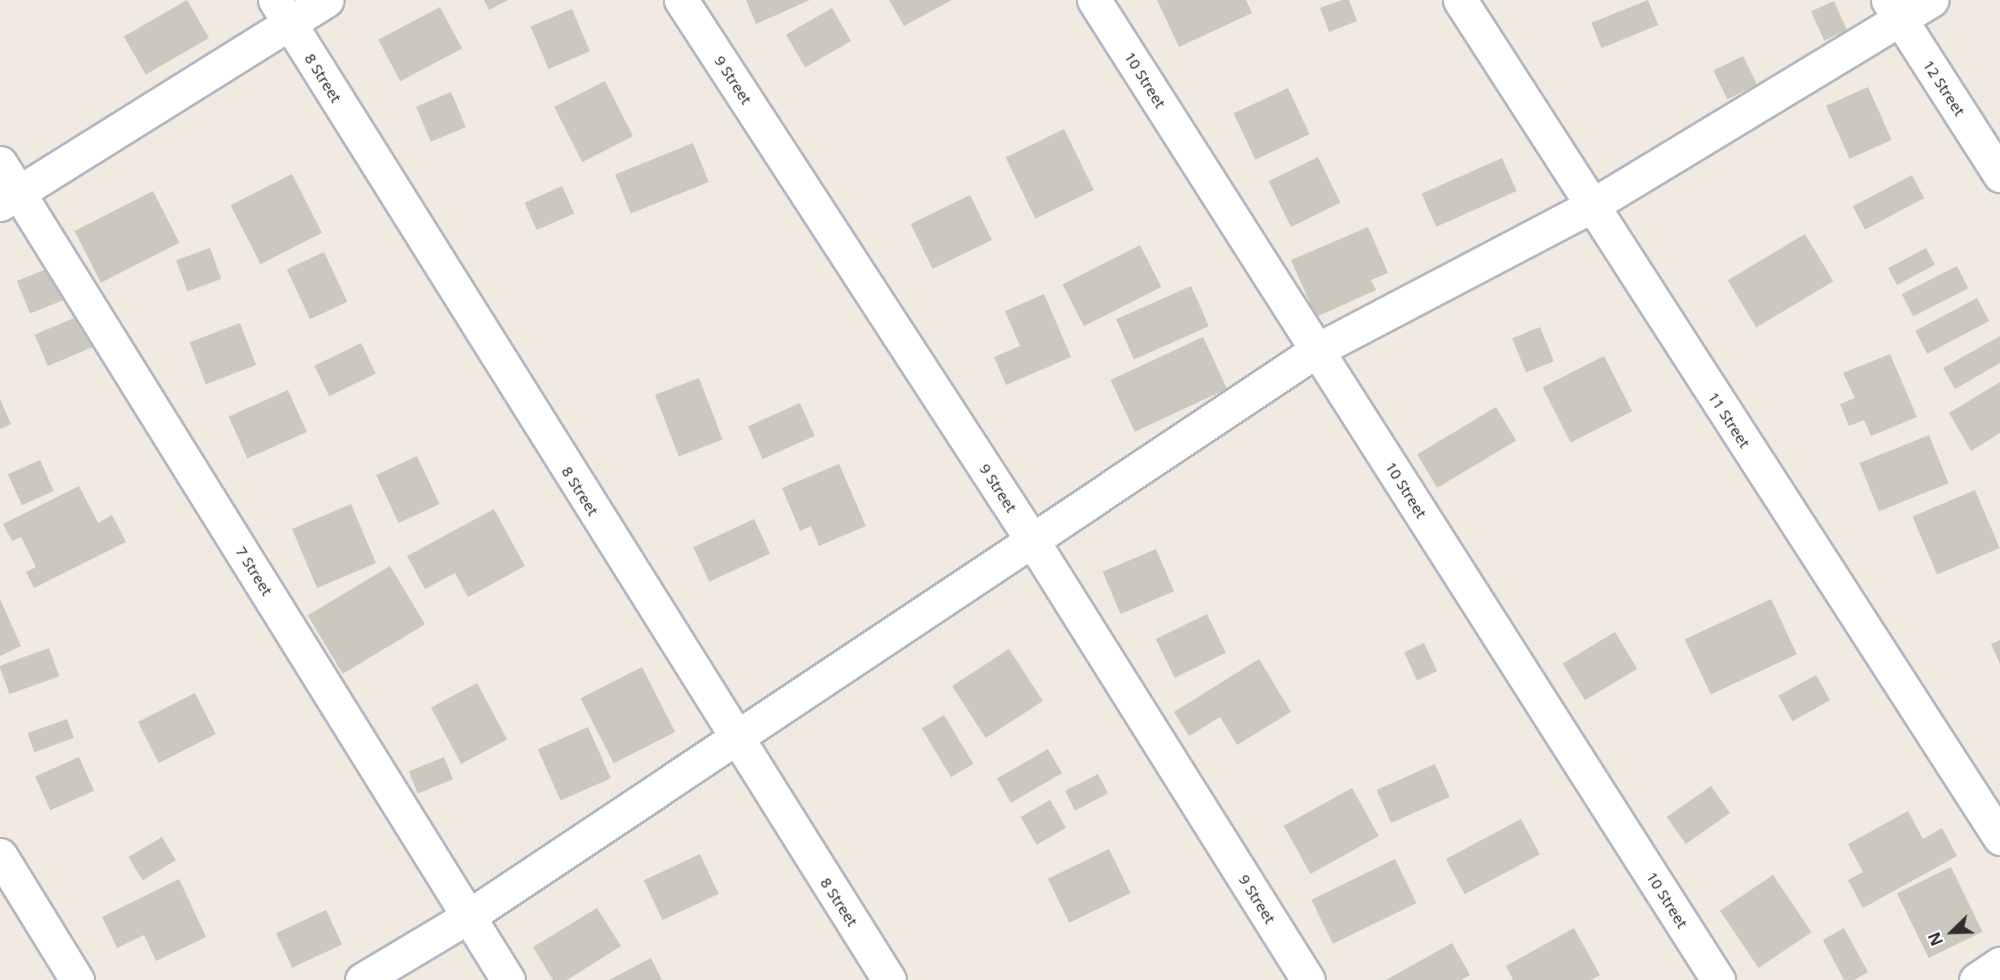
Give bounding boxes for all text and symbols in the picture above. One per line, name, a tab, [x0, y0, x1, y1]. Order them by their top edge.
street label: 10 Street	[1121, 49, 1169, 111]
street label: 8 Street	[301, 50, 345, 106]
street label: 9 Street	[711, 52, 755, 108]
street label: 12 Street	[1919, 57, 1969, 119]
street label: 11 Street	[1704, 389, 1754, 451]
street label: 10 Street	[1382, 459, 1430, 521]
street label: 9 Street	[976, 460, 1020, 516]
street label: 8 Street	[558, 463, 602, 519]
street label: 7 Street	[232, 543, 276, 599]
street label: 10 Street	[1643, 869, 1691, 931]
street label: 9 Street	[1235, 871, 1279, 927]
street label: 8 Street	[817, 874, 861, 930]
north arrow	[1922, 902, 1982, 962]
text: N	[1923, 929, 1948, 949]

